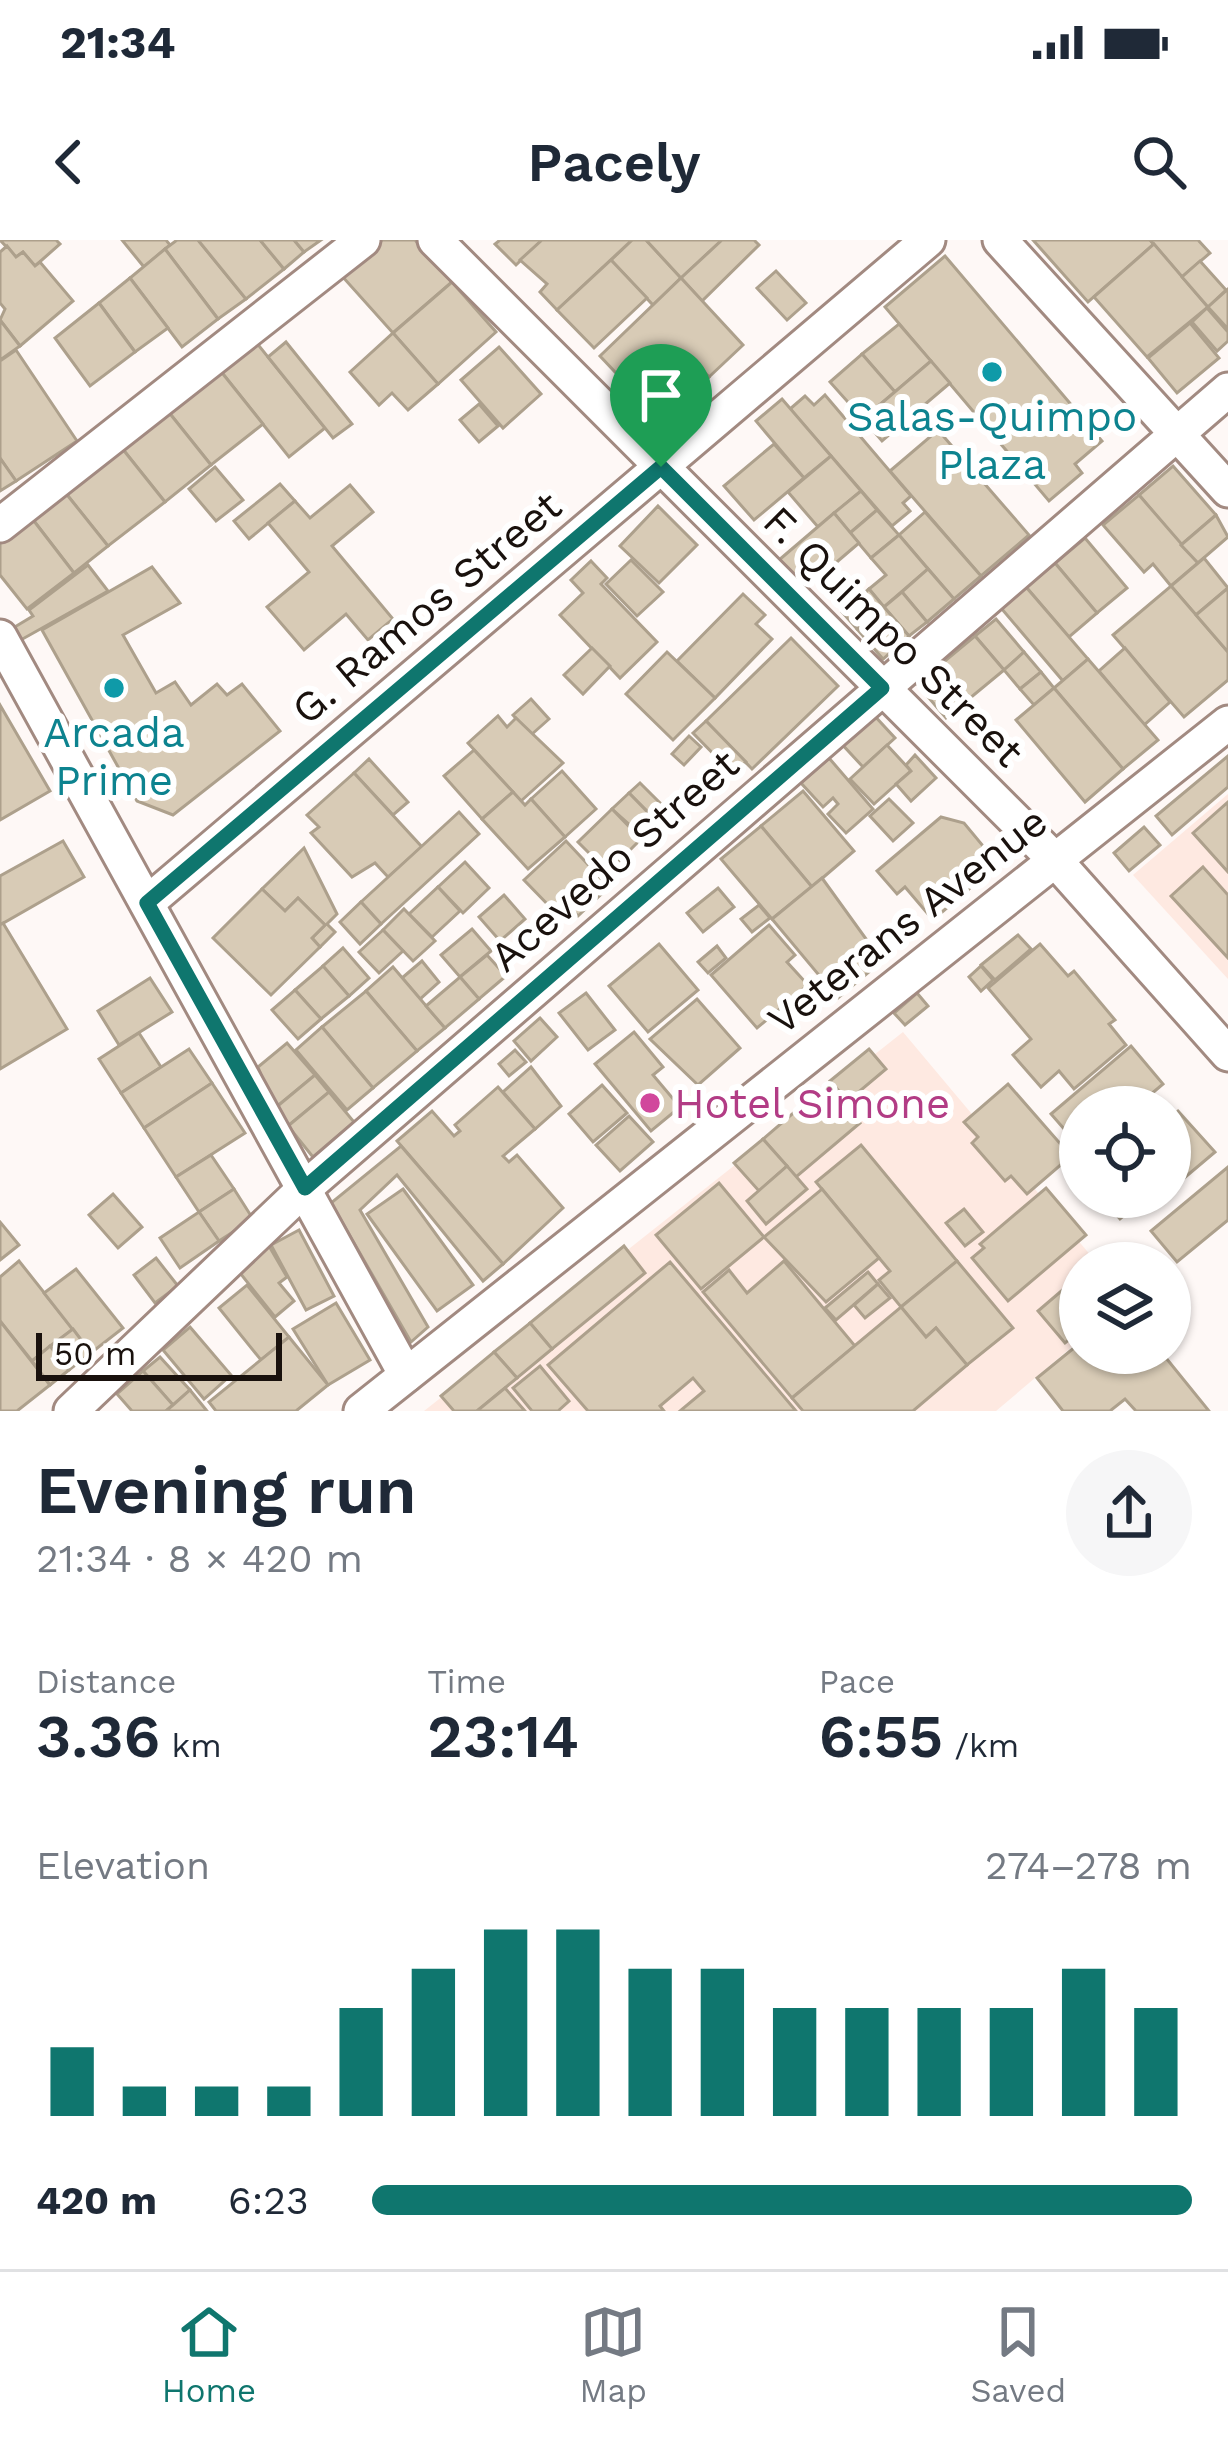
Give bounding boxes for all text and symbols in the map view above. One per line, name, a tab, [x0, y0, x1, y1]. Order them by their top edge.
text: 21:34	[60, 16, 176, 69]
icon: back	[36, 129, 102, 195]
icon: search	[1126, 129, 1192, 195]
text: Pacely	[527, 131, 701, 194]
pin	[610, 344, 712, 467]
marker: Salas-Quimpo Plaza	[979, 359, 1005, 385]
icon: arrive	[628, 362, 694, 428]
place label: Salas-Quimpo Plaza	[847, 392, 1137, 489]
street label: G. Ramos Street	[282, 481, 571, 734]
street label: F. Quimpo Street	[754, 496, 1034, 776]
marker: Arcada Prime	[101, 675, 127, 701]
place label: Arcada Prime	[43, 708, 185, 805]
street label: Acevedo Street	[480, 739, 748, 981]
street label: Veterans Avenue	[758, 796, 1057, 1044]
place label: Hotel Simone	[674, 1079, 950, 1128]
map controls	[1059, 1086, 1191, 1374]
button: locate	[1059, 1086, 1191, 1218]
marker: Hotel Simone	[637, 1090, 663, 1116]
button: layers	[1059, 1242, 1191, 1374]
scale bar	[36, 1327, 282, 1380]
text: 50 m	[54, 1334, 136, 1373]
button: share	[1066, 1450, 1192, 1576]
text: Evening run	[36, 1452, 417, 1529]
text: 21:34 · 8 × 420 m	[36, 1536, 363, 1581]
text: Distance	[36, 1662, 176, 1701]
text: Time	[427, 1662, 506, 1701]
text: Pace	[819, 1662, 895, 1701]
text: 3.36	[36, 1701, 160, 1772]
text: 23:14	[427, 1701, 579, 1772]
text: 6:55	[819, 1701, 943, 1772]
text: km	[160, 1726, 222, 1765]
text: /km	[943, 1726, 1019, 1765]
text: Elevation	[36, 1843, 210, 1888]
text: 274–278 m	[985, 1843, 1192, 1888]
text: 420 m	[36, 2178, 157, 2223]
text: 6:23	[228, 2178, 309, 2223]
tab: Home	[162, 2299, 256, 2410]
tab: Map	[580, 2299, 647, 2410]
tab: Saved	[970, 2299, 1066, 2410]

